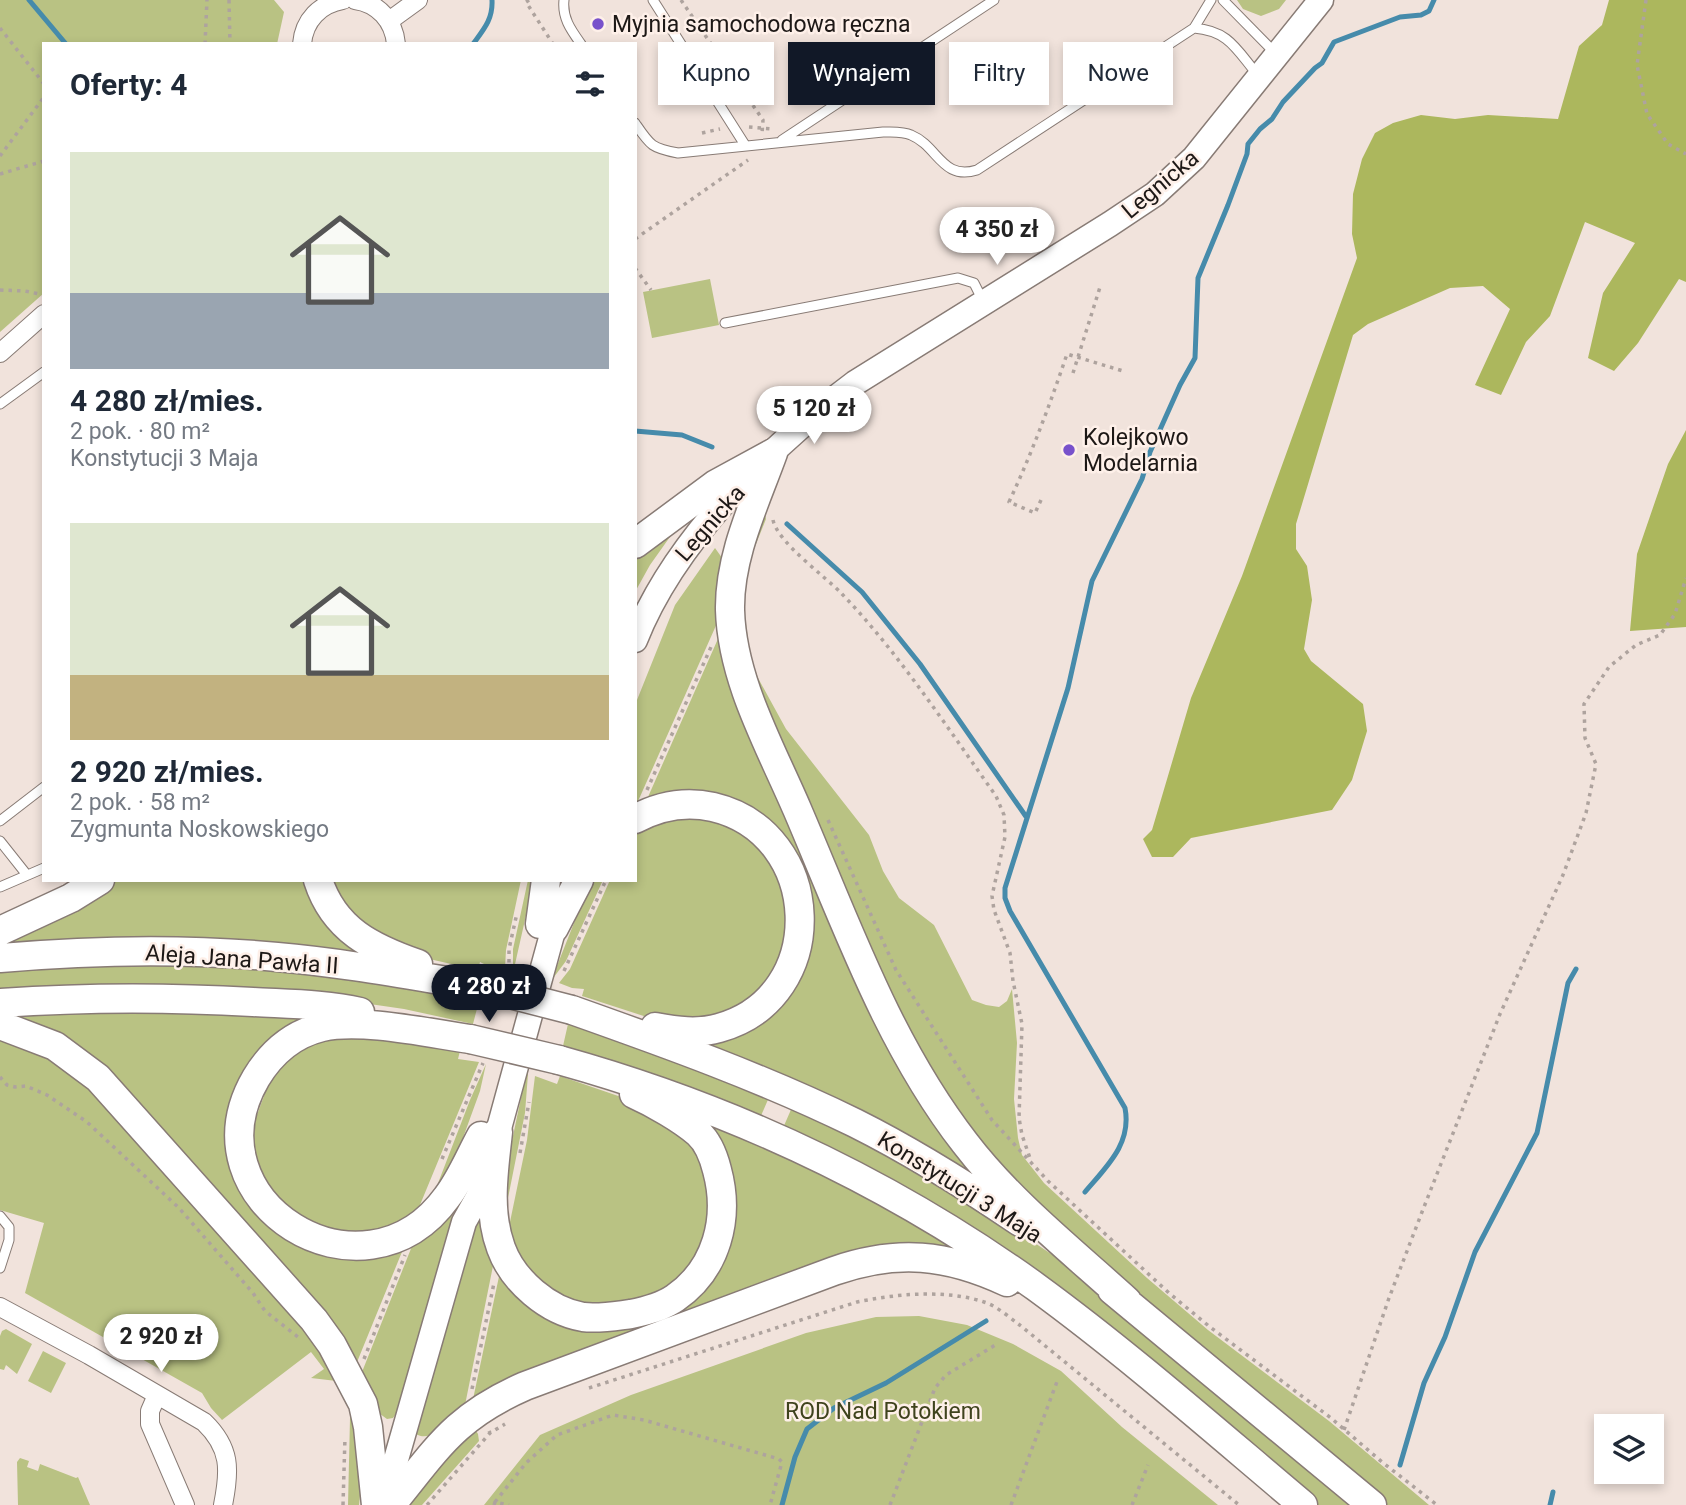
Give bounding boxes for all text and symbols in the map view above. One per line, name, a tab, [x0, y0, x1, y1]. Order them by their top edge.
place label: Myjnia samochodowa ręczna	[612, 11, 911, 38]
marker: Myjnia samochodowa ręczna	[590, 16, 606, 32]
chip: Kupno	[658, 42, 774, 105]
chip: Wynajem	[788, 42, 935, 105]
chip: Filtry	[949, 42, 1049, 105]
chip: Nowe	[1063, 42, 1173, 105]
icon: filters	[571, 65, 609, 103]
text: Oferty: 4	[70, 67, 187, 102]
street label: Legnicka	[1116, 144, 1204, 224]
icon: home	[277, 197, 403, 323]
pin: 4 350 zł	[925, 208, 1069, 267]
text: 4 350 zł	[956, 216, 1038, 243]
text: 4 280 zł/mies.	[70, 383, 264, 418]
pin: 5 120 zł	[742, 386, 886, 446]
text: 5 120 zł	[773, 395, 855, 422]
text: 2 pok. · 80 m²	[70, 418, 210, 445]
place label: Kolejkowo Modelarnia	[1083, 424, 1198, 477]
marker: Kolejkowo Modelarnia	[1061, 442, 1077, 458]
text: Konstytucji 3 Maja	[70, 445, 259, 472]
street label: Legnicka	[670, 480, 751, 567]
icon: home	[277, 568, 403, 694]
text: 2 920 zł/mies.	[70, 754, 264, 789]
text: 2 pok. · 58 m²	[70, 789, 210, 816]
text: Zygmunta Noskowskiego	[70, 816, 329, 843]
street label: Aleja Jana Pawła II	[144, 939, 340, 980]
pin: 4 280 zł	[417, 964, 561, 1024]
text: 4 280 zł	[448, 973, 530, 1000]
street label: Konstytucji 3 Maja	[873, 1126, 1047, 1249]
pin: 2 920 zł	[89, 1314, 233, 1374]
text: 2 920 zł	[120, 1323, 202, 1350]
park label: ROD Nad Potokiem	[785, 1398, 981, 1425]
map controls	[1594, 1414, 1664, 1484]
button: layers	[1594, 1414, 1664, 1484]

